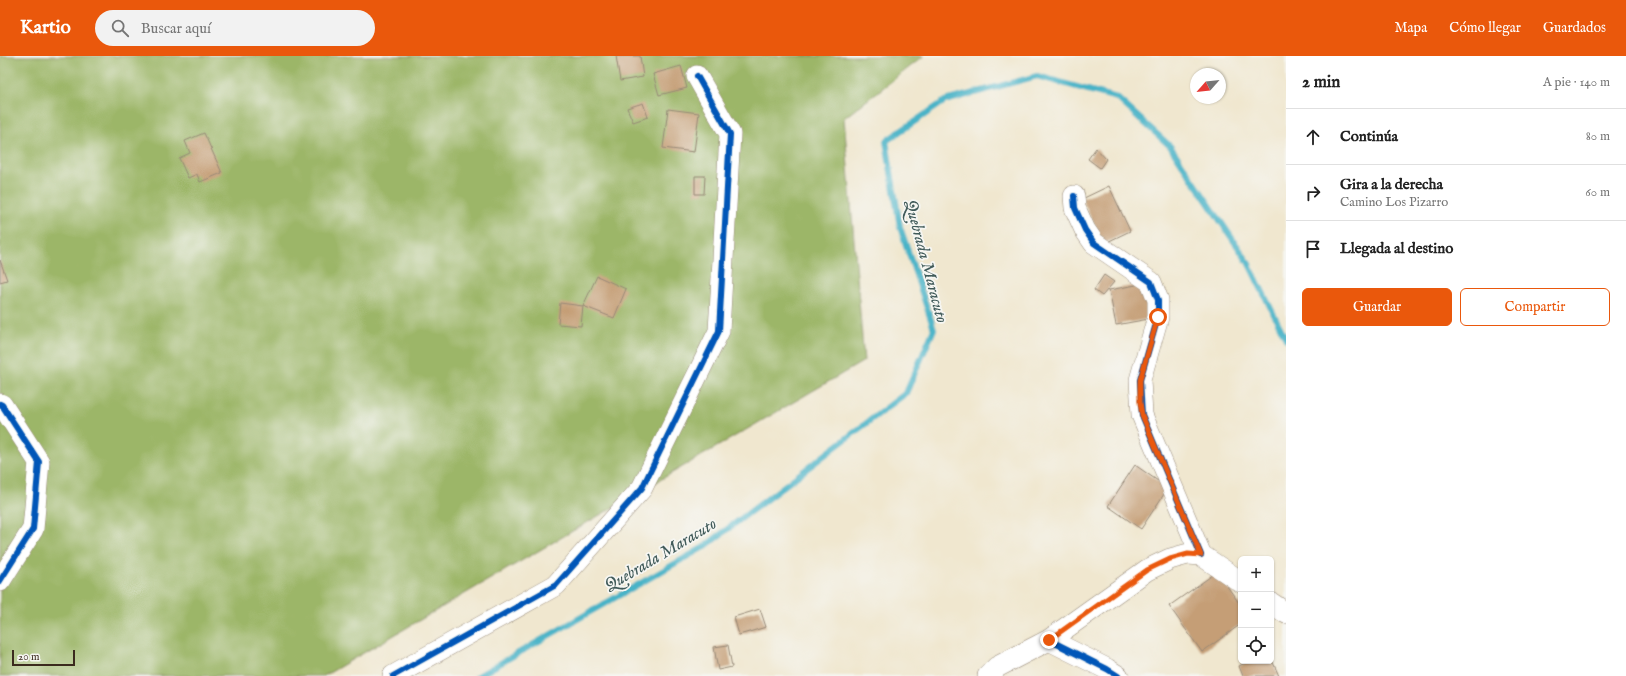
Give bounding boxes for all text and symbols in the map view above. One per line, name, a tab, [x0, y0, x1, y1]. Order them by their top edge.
search box	[95, 10, 375, 46]
text: Kartio	[20, 16, 71, 40]
icon: search	[109, 17, 131, 39]
text: Buscar aquí	[141, 19, 211, 38]
text: Mapa	[1394, 19, 1427, 37]
text: Cómo llegar	[1449, 19, 1521, 37]
text: Guardados	[1543, 19, 1606, 37]
north arrow	[1190, 68, 1226, 104]
text: 2 min	[1302, 72, 1340, 93]
text: A pie · 140 m	[1543, 74, 1610, 91]
icon: ahead	[1302, 126, 1324, 148]
text: Continúa	[1340, 127, 1398, 146]
text: 80 m	[1586, 128, 1610, 145]
text: Gira a la derecha	[1340, 175, 1443, 194]
icon: right	[1302, 182, 1324, 204]
text: 60 m	[1585, 184, 1610, 201]
text: Camino Los Pizarro	[1340, 194, 1448, 211]
water label: Quebrada Maracuto	[899, 197, 952, 325]
icon: arrive	[1302, 238, 1324, 260]
text: Llegada al destino	[1340, 239, 1453, 258]
button: Guardar	[1302, 288, 1452, 326]
button: Compartir	[1460, 288, 1610, 326]
route start	[1149, 308, 1167, 326]
water label: Quebrada Maracuto	[601, 514, 721, 597]
map controls	[1238, 556, 1274, 664]
button: +	[1238, 556, 1274, 592]
button: −	[1238, 592, 1274, 628]
button: locate	[1238, 628, 1274, 664]
route end	[1040, 631, 1058, 649]
scale bar	[12, 648, 75, 667]
text: 20 m	[18, 650, 39, 664]

